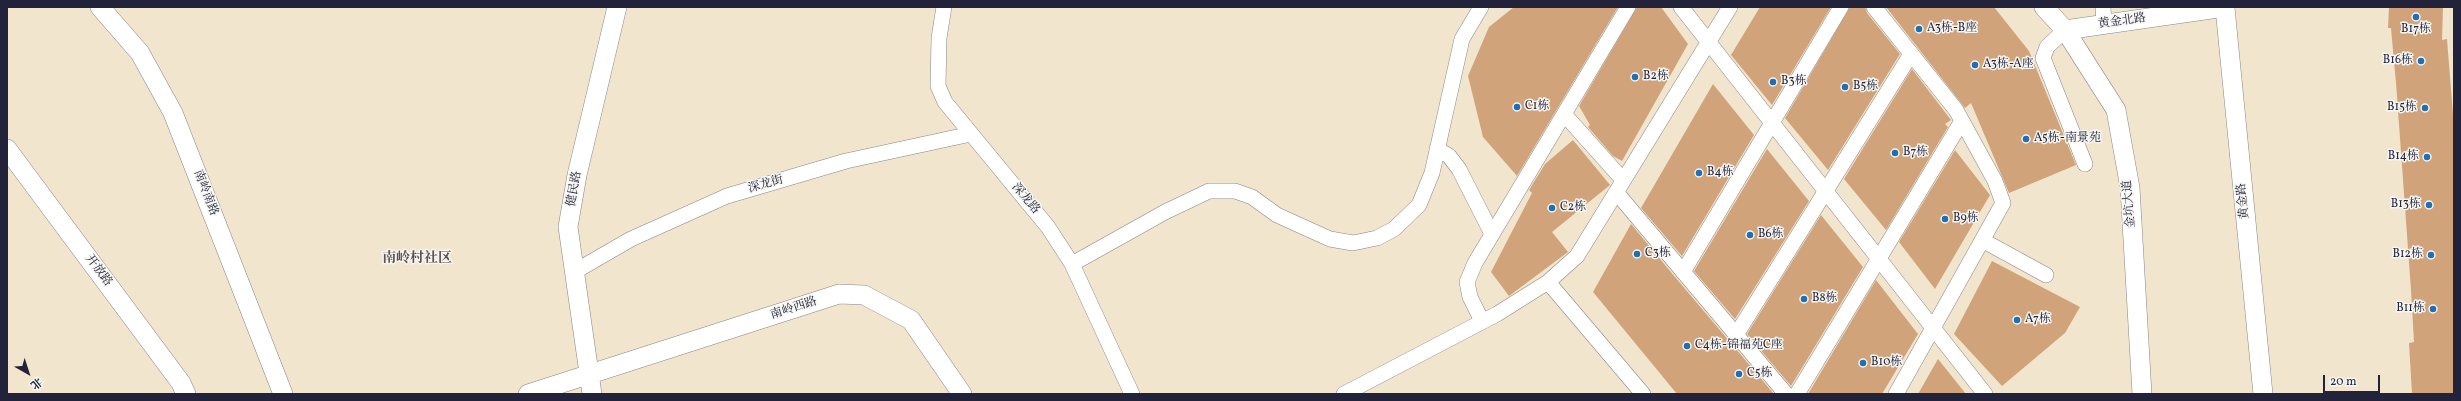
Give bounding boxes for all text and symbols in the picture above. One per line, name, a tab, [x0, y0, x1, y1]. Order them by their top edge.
street label: 黄金北路	[2097, 12, 2147, 32]
marker: B17栋	[2411, 12, 2421, 22]
place label: A3栋-B座	[1927, 22, 1977, 36]
place label: B17栋	[2401, 23, 2431, 37]
marker: A3栋-B座	[1914, 24, 1924, 34]
place label: B16栋	[2383, 54, 2413, 68]
marker: B16栋	[2416, 56, 2426, 66]
place label: A3栋-A座	[1983, 58, 2034, 72]
marker: A3栋-A座	[1970, 60, 1980, 70]
place label: B2栋	[1643, 70, 1669, 84]
marker: B2栋	[1630, 72, 1640, 82]
place label: B3栋	[1781, 75, 1807, 89]
marker: B3栋	[1768, 77, 1778, 87]
place label: B5栋	[1853, 80, 1878, 94]
marker: B5栋	[1840, 82, 1850, 92]
place label: C1栋	[1525, 100, 1549, 114]
place label: B15栋	[2387, 101, 2417, 115]
marker: C1栋	[1512, 102, 1522, 112]
marker: B15栋	[2420, 103, 2430, 113]
place label: A5栋-南景苑	[2034, 132, 2101, 146]
marker: A5栋-南景苑	[2021, 134, 2031, 144]
place label: B7栋	[1903, 146, 1928, 160]
marker: B7栋	[1890, 148, 1900, 158]
place label: B14栋	[2388, 150, 2419, 164]
marker: B14栋	[2422, 152, 2432, 162]
place label: B4栋	[1707, 166, 1734, 180]
street label: 南岭南路	[190, 168, 220, 218]
marker: B4栋	[1694, 168, 1704, 178]
street label: 健民路	[565, 170, 585, 208]
street label: 深龙街	[747, 173, 785, 197]
street label: 金坑大道	[2121, 179, 2139, 229]
street label: 深龙路	[1008, 181, 1042, 217]
street label: 黄金路	[2235, 182, 2253, 220]
place label: B13栋	[2391, 198, 2421, 212]
marker: B13栋	[2424, 200, 2434, 210]
place label: C2栋	[1560, 201, 1586, 215]
marker: C2栋	[1547, 203, 1557, 213]
place label: B9栋	[1953, 212, 1979, 226]
marker: B9栋	[1940, 214, 1950, 224]
place label: B6栋	[1758, 228, 1784, 242]
marker: B6栋	[1745, 230, 1755, 240]
place label: C3栋	[1645, 247, 1671, 261]
place label: B12栋	[2392, 248, 2423, 262]
marker: C3栋	[1632, 249, 1642, 259]
marker: B12栋	[2426, 250, 2436, 260]
district label: 南岭村社区	[382, 251, 452, 267]
street label: 开放路	[81, 252, 115, 290]
place label: B8栋	[1812, 292, 1838, 306]
marker: B8栋	[1799, 294, 1809, 304]
street label: 南岭西路	[769, 295, 819, 323]
place label: B11栋	[2396, 302, 2425, 316]
marker: B11栋	[2428, 304, 2438, 314]
place label: A7栋	[2025, 313, 2051, 327]
marker: A7栋	[2012, 315, 2022, 325]
place label: C4栋-锦福苑C座	[1695, 339, 1783, 353]
marker: C4栋-锦福苑C座	[1682, 341, 1692, 351]
north arrow	[8, 353, 48, 393]
place label: B10栋	[1871, 356, 1902, 370]
marker: B10栋	[1858, 358, 1868, 368]
place label: C5栋	[1747, 367, 1773, 381]
scale bar	[2325, 367, 2382, 393]
marker: C5栋	[1734, 369, 1744, 379]
text: 北	[27, 373, 45, 392]
text: 20 m	[2330, 374, 2357, 390]

